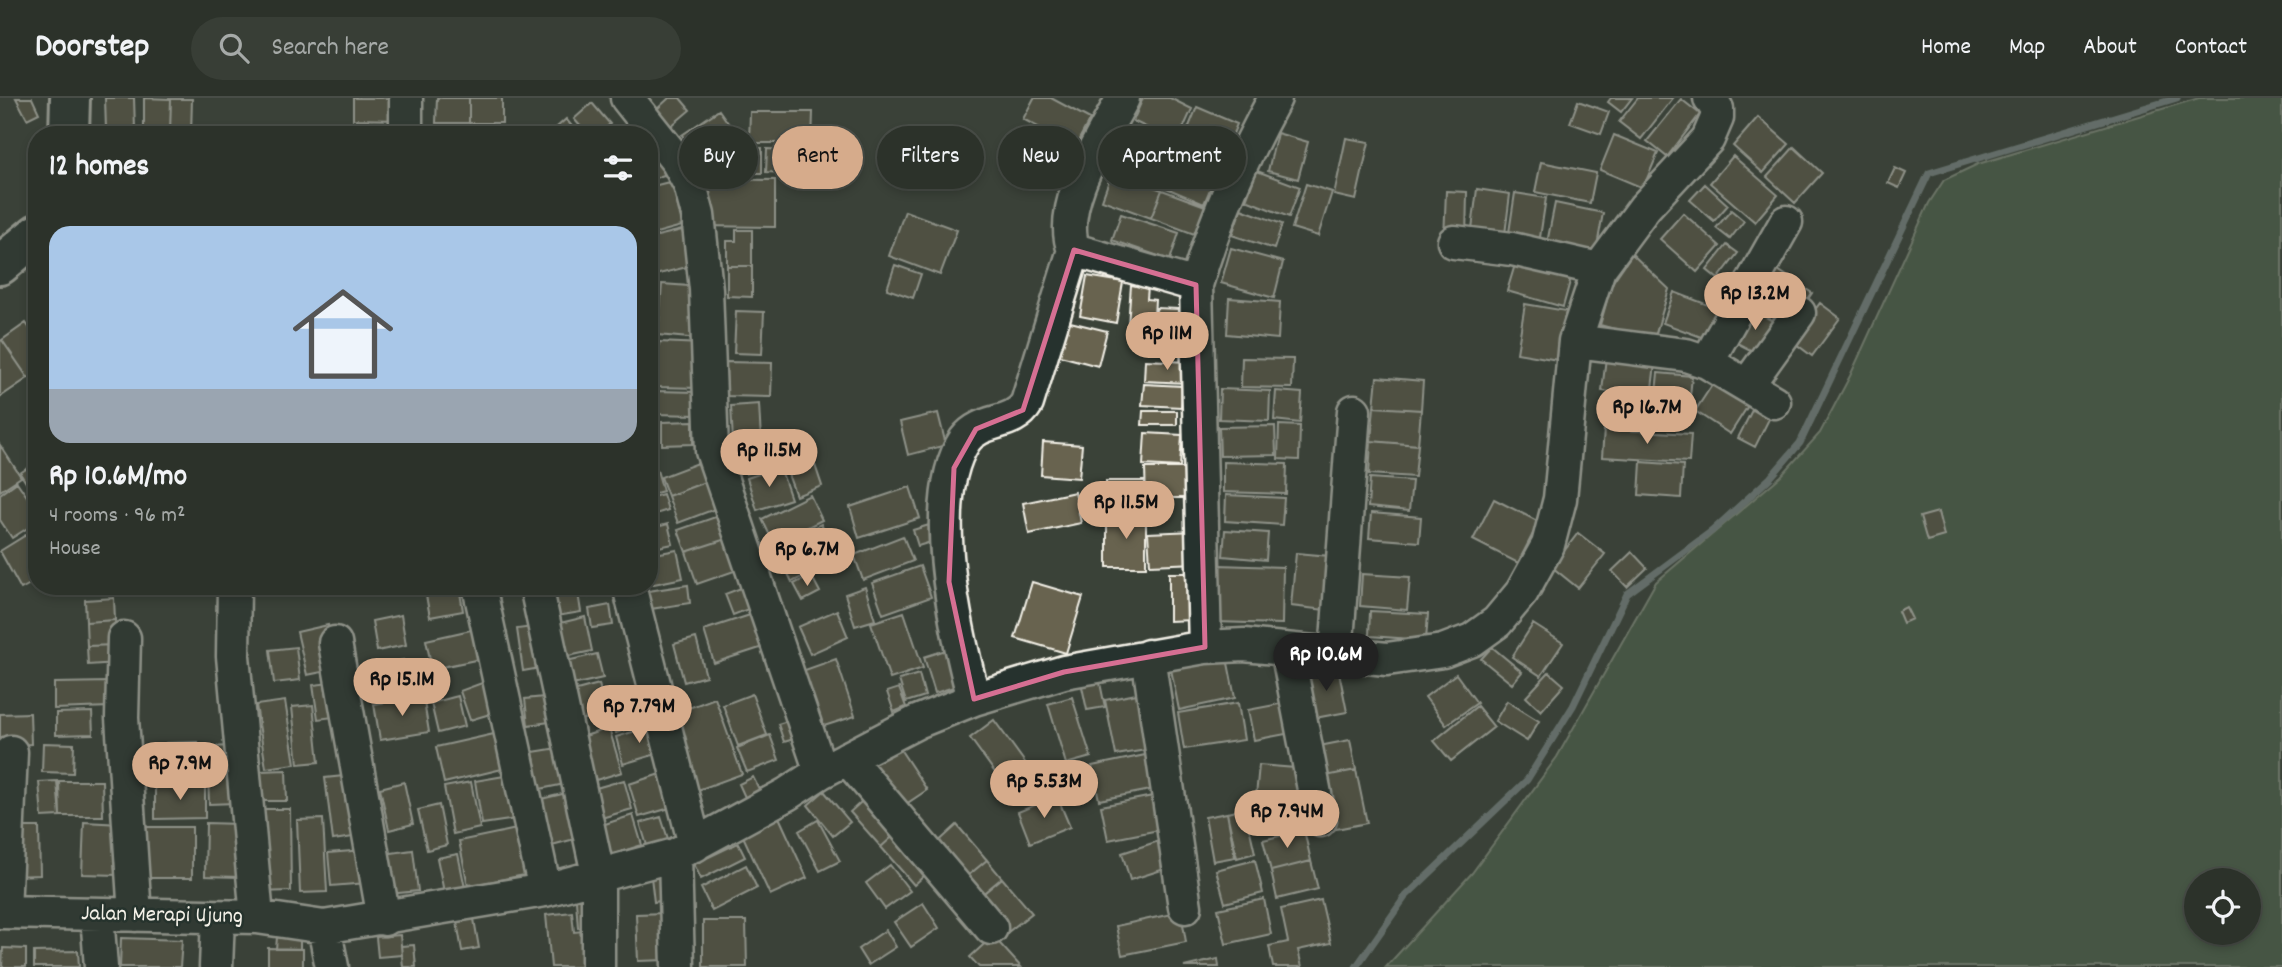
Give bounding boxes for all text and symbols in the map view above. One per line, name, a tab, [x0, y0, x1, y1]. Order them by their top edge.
search box	[191, 17, 681, 80]
text: Doorstep	[35, 25, 149, 72]
icon: search	[215, 29, 253, 67]
text: Search here	[271, 30, 389, 67]
text: Home	[1921, 31, 1971, 65]
text: Map	[2009, 31, 2045, 65]
text: About	[2083, 31, 2137, 65]
text: Contact	[2175, 31, 2247, 65]
chip: Buy	[679, 126, 758, 189]
chip: Rent	[772, 126, 863, 189]
chip: Filters	[877, 126, 984, 189]
chip: New	[998, 126, 1084, 189]
chip: Apartment	[1098, 126, 1246, 189]
text: 12 homes	[49, 147, 149, 190]
icon: filters	[599, 149, 637, 187]
icon: home	[280, 271, 406, 397]
pin: Rp 13.2M	[1683, 272, 1827, 332]
text: Rp 13.2M	[1720, 278, 1790, 311]
pin: Rp 11M	[1110, 313, 1224, 372]
text: Rp 11M	[1142, 318, 1192, 351]
pin: Rp 16.7M	[1575, 386, 1719, 446]
text: Rp 16.7M	[1612, 392, 1682, 425]
pin: Rp 11.5M	[697, 430, 841, 489]
text: Rp 11.5M	[736, 435, 802, 468]
text: Rp 10.6M/mo	[49, 457, 187, 500]
pin: Rp 11.5M	[1054, 482, 1198, 541]
text: Rp 11.5M	[1093, 487, 1159, 520]
text: 4 rooms · 96 m²	[49, 500, 185, 533]
pin: Rp 6.7M	[742, 528, 872, 588]
text: House	[49, 533, 101, 566]
text: Rp 6.7M	[775, 534, 839, 567]
pin: Rp 10.6M	[1254, 634, 1398, 693]
text: Rp 10.6M	[1289, 639, 1363, 672]
pin: Rp 15.1M	[330, 658, 474, 718]
text: Rp 15.1M	[369, 664, 435, 697]
pin: Rp 7.79M	[567, 686, 711, 745]
text: Rp 7.79M	[603, 691, 675, 724]
pin: Rp 7.9M	[115, 742, 245, 802]
text: Rp 7.9M	[148, 748, 212, 781]
pin: Rp 5.53M	[972, 760, 1116, 820]
text: Rp 5.53M	[1006, 766, 1082, 799]
pin: Rp 7.94M	[1215, 790, 1359, 850]
text: Rp 7.94M	[1250, 796, 1324, 829]
map controls	[2184, 868, 2261, 945]
button: locate	[2184, 868, 2261, 945]
street label: Jalan Merapi Ujung	[81, 898, 243, 934]

